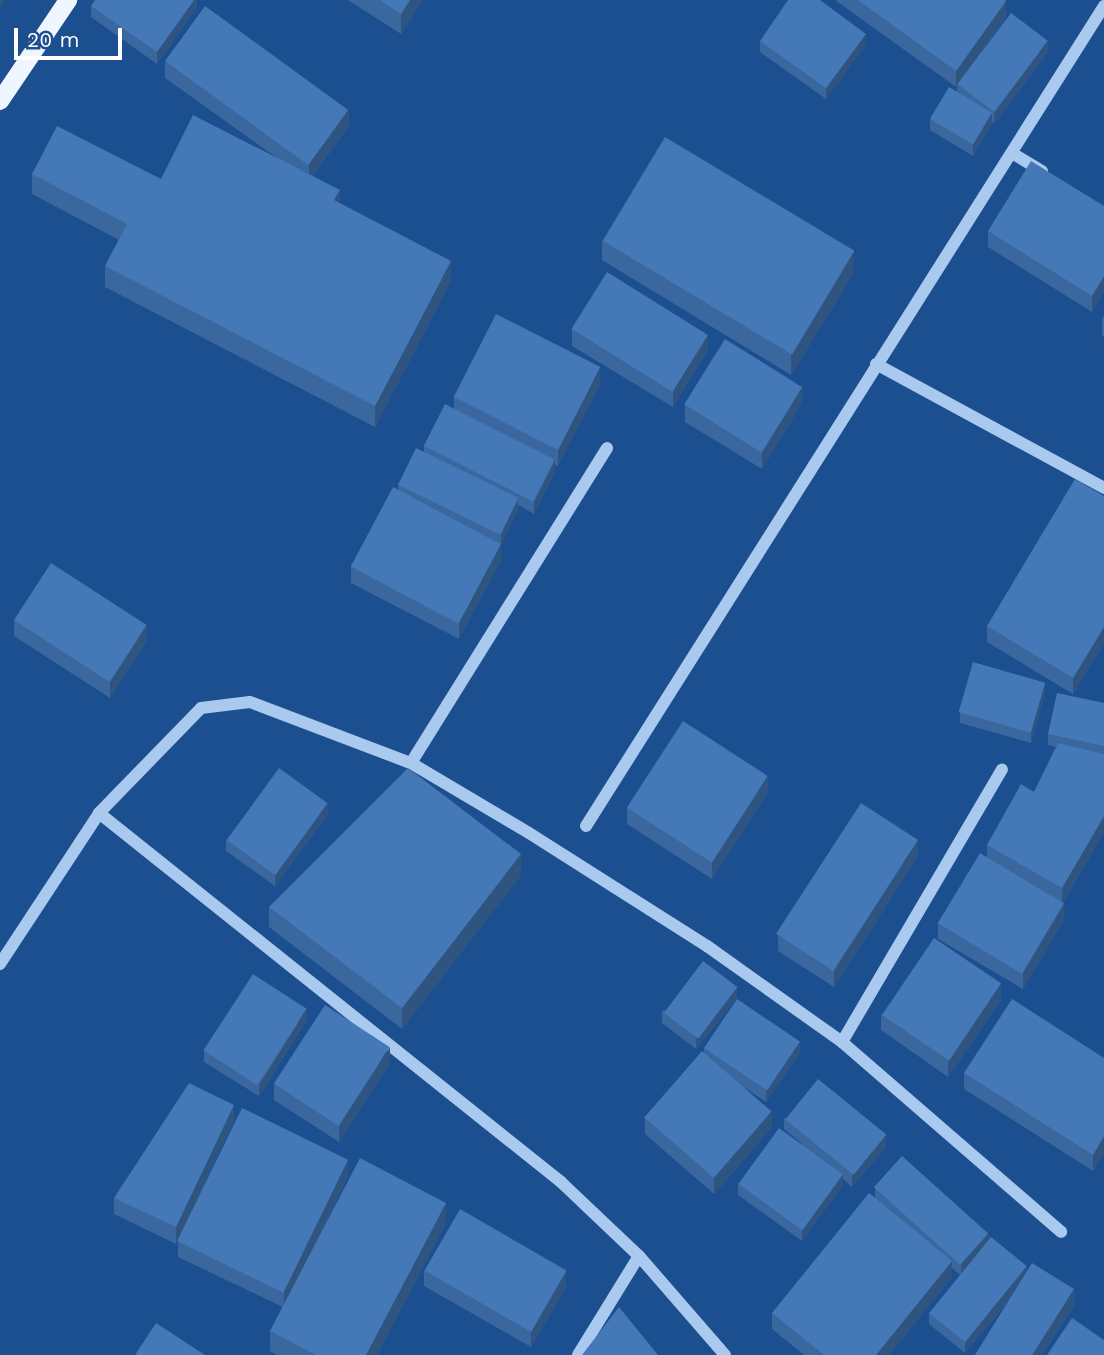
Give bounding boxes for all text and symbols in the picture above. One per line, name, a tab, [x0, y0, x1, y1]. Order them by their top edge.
scale bar	[18, 14, 126, 58]
text: 20 m	[27, 27, 79, 52]

